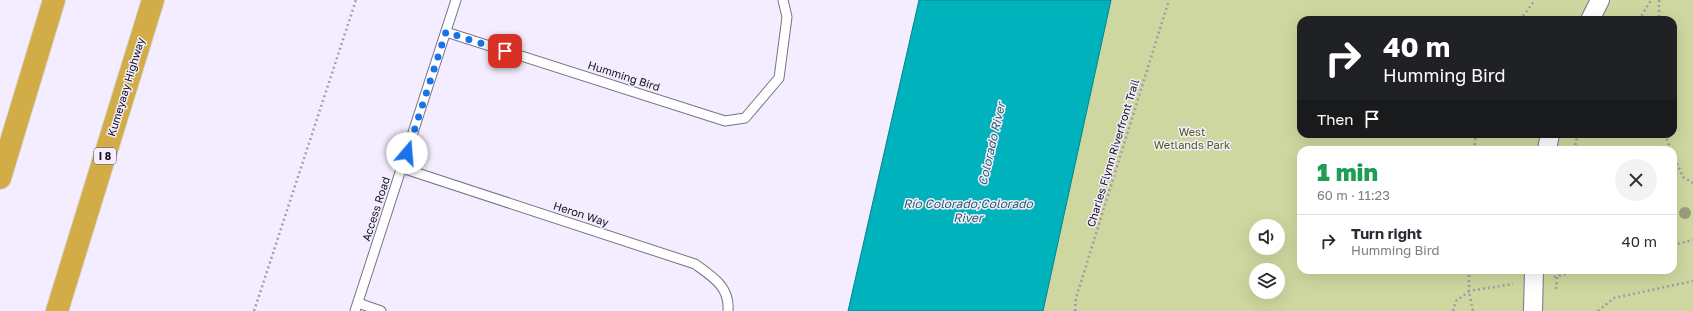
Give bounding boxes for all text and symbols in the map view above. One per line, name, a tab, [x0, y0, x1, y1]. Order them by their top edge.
text: 40 m	[1383, 30, 1450, 63]
icon: right	[1317, 32, 1369, 84]
pin	[488, 34, 522, 68]
street label: Kumeyaay Highway	[104, 36, 147, 138]
icon: arrive	[494, 40, 516, 62]
street label: Humming Bird	[586, 58, 662, 93]
text: Humming Bird	[1383, 64, 1506, 86]
street label: Charles Flynn Riverfront Trail	[1084, 77, 1141, 228]
water label: Colorado River	[975, 99, 1009, 187]
icon: arrive	[1361, 108, 1383, 130]
text: Then	[1317, 110, 1353, 128]
park label: West Wetlands Park	[1154, 125, 1230, 151]
position arrow	[386, 132, 428, 174]
road number: I 8	[94, 148, 116, 164]
text: 1 min	[1317, 157, 1378, 186]
button: close	[1615, 159, 1657, 201]
street label: Access Road	[359, 175, 392, 243]
text: 60 m · 11:23	[1317, 187, 1390, 203]
water label: Río Colorado;Colorado River	[903, 196, 1034, 225]
street label: Heron Way	[552, 198, 610, 229]
map controls	[1249, 219, 1285, 299]
button: sound	[1249, 219, 1285, 255]
text: Turn right	[1351, 224, 1422, 242]
icon: right	[1317, 230, 1339, 252]
text: 40 m	[1622, 232, 1657, 250]
text: Humming Bird	[1351, 242, 1440, 258]
button: layers	[1249, 263, 1285, 299]

